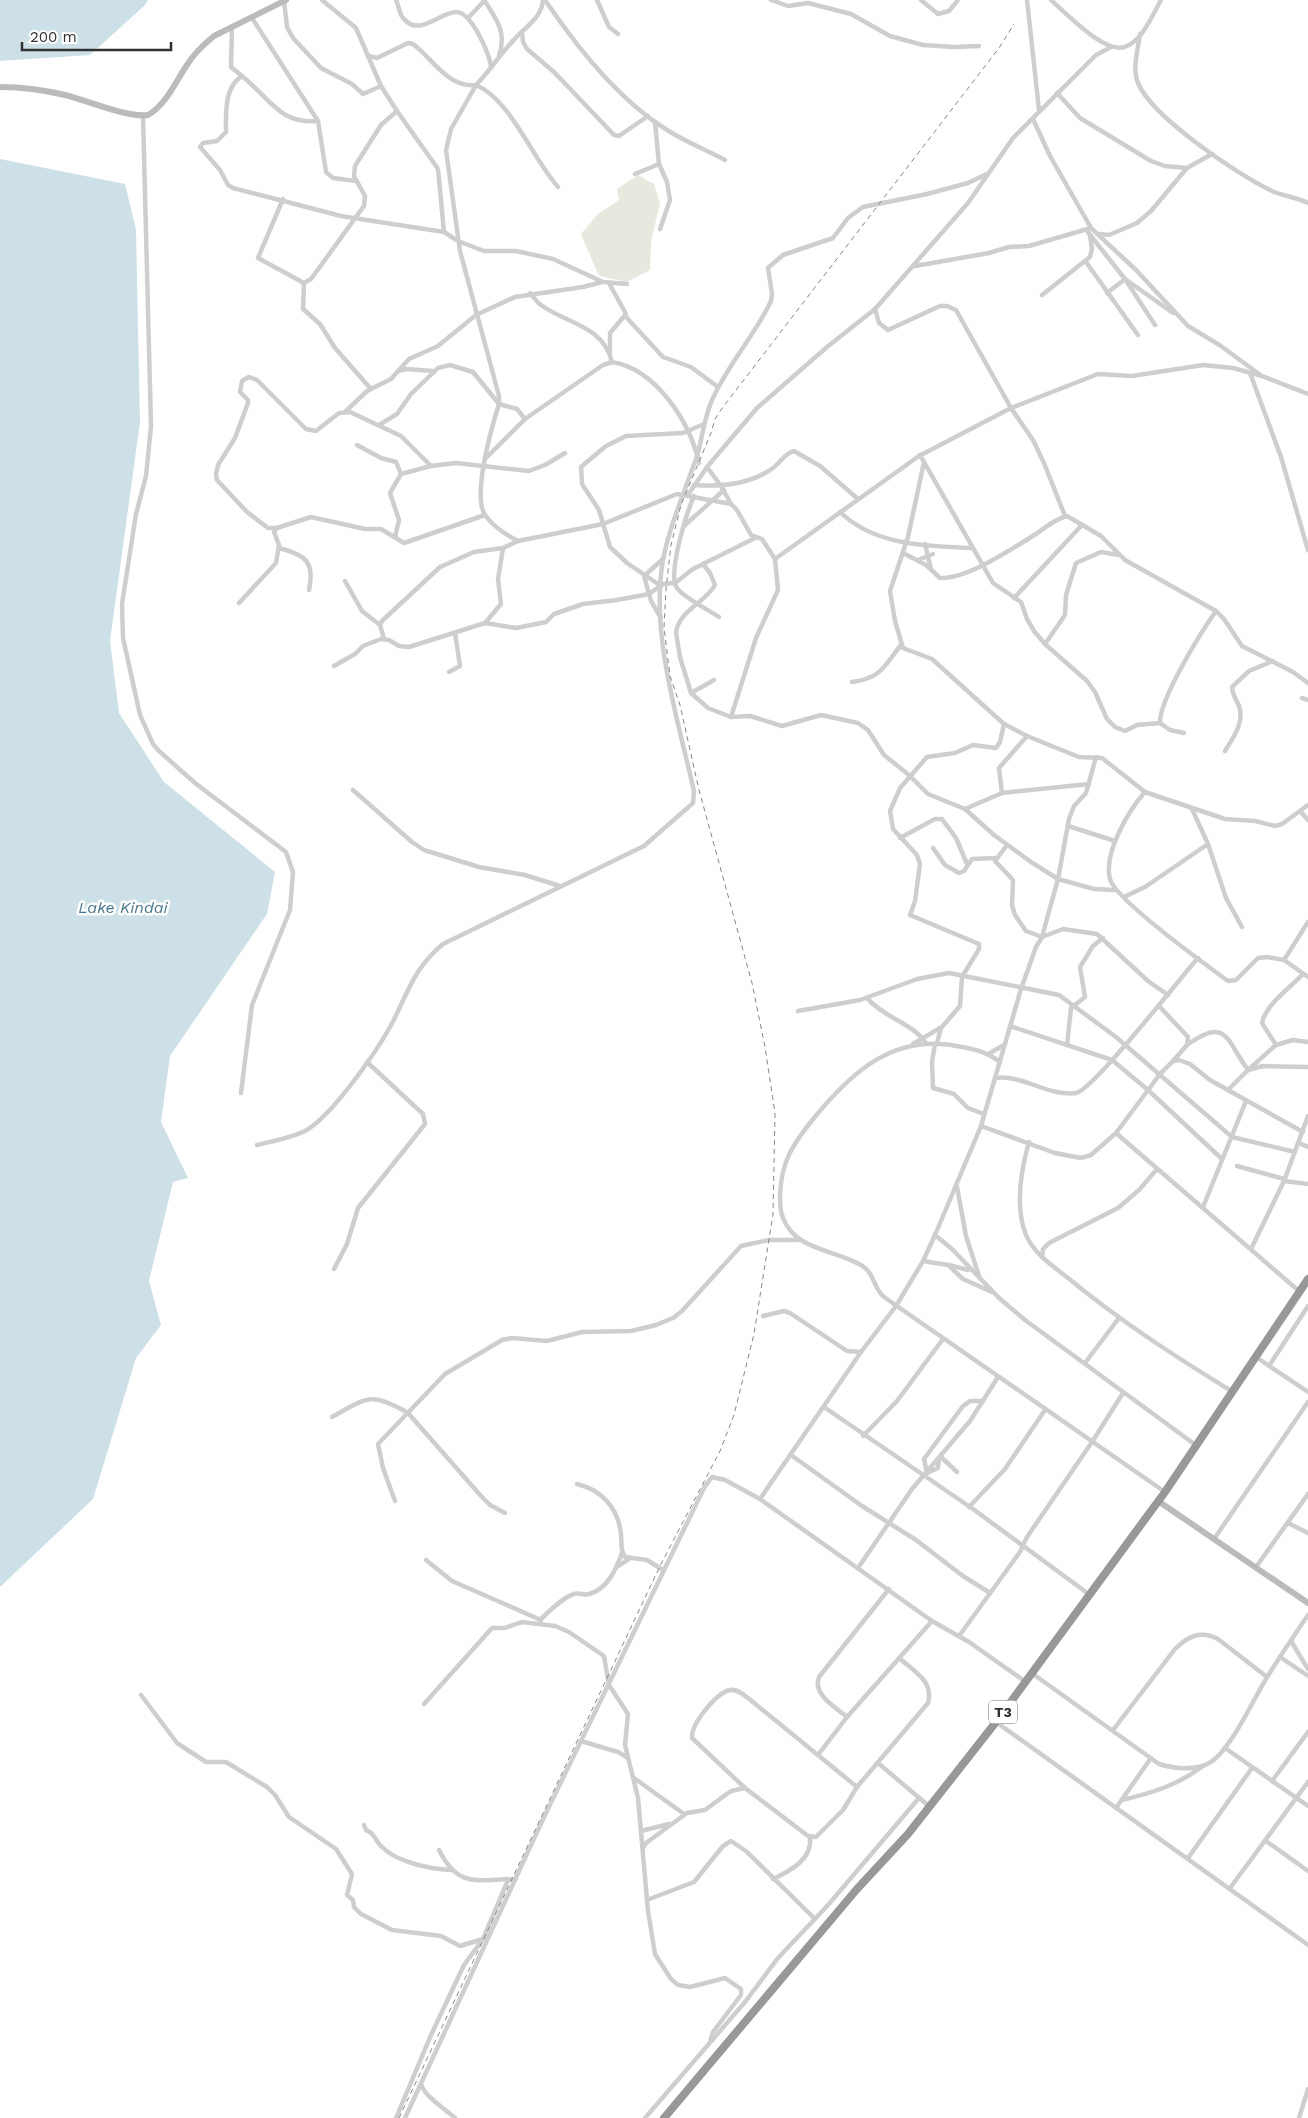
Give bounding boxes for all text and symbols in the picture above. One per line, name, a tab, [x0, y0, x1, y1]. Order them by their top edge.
scale bar	[22, 20, 171, 52]
text: 200 m	[30, 28, 77, 46]
water label: Lake Kindai	[78, 898, 169, 917]
road number: T3	[989, 1700, 1017, 1724]

